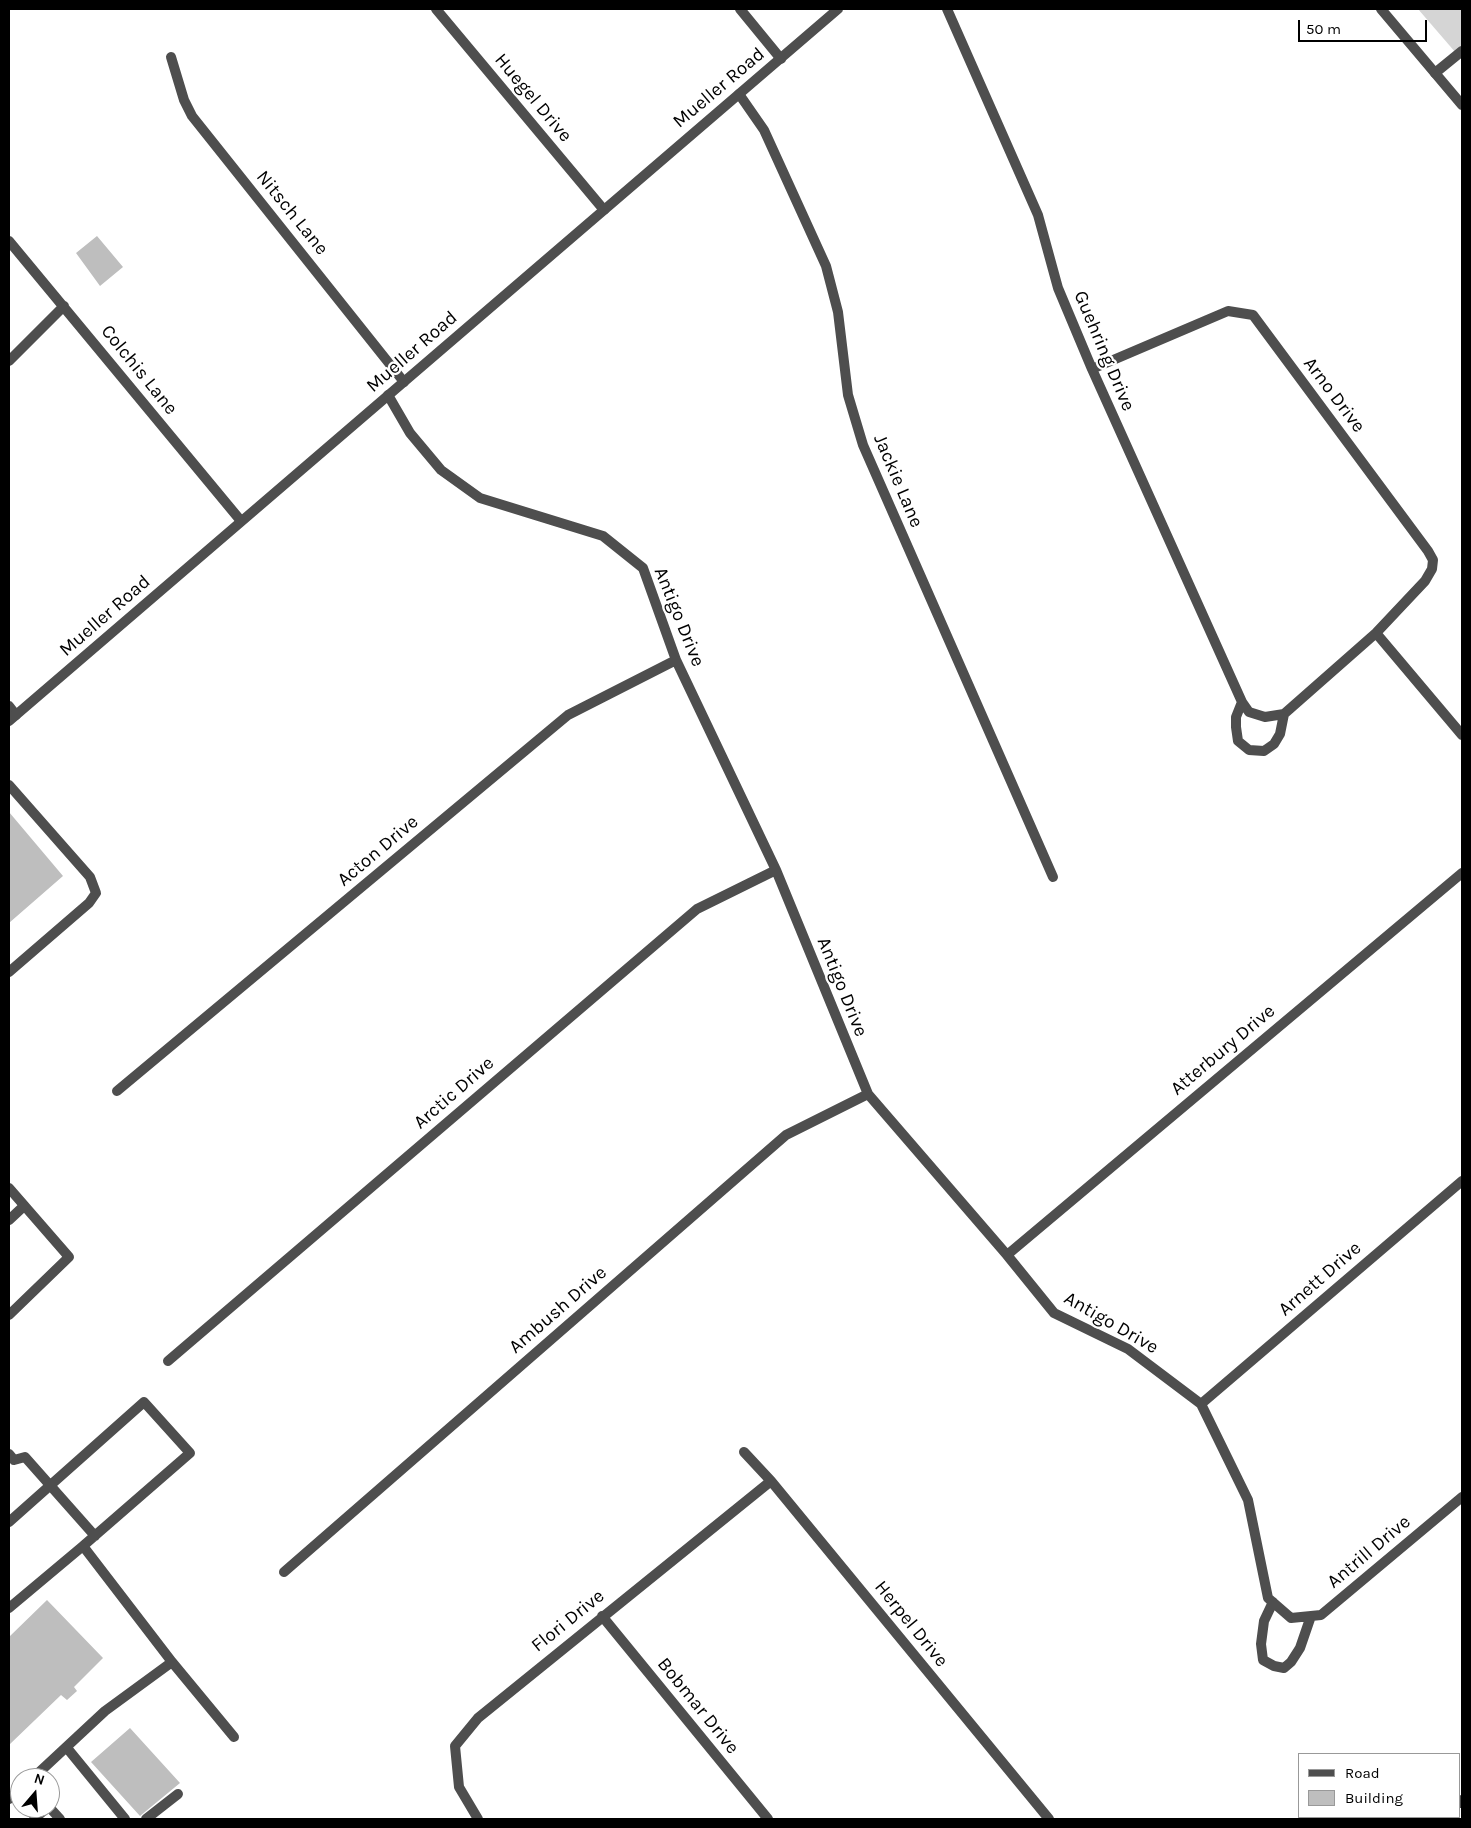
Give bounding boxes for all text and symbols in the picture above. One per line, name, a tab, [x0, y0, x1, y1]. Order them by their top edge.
scale bar	[1301, 10, 1430, 42]
text: 50 m	[1306, 20, 1341, 38]
street label: Mueller Road	[668, 43, 770, 133]
street label: Huegel Drive	[489, 49, 577, 147]
street label: Nitsch Lane	[251, 166, 333, 260]
street label: Guehring Drive	[1068, 287, 1140, 415]
street label: Mueller Road	[362, 306, 462, 398]
street label: Colchis Lane	[96, 320, 182, 420]
street label: Arno Drive	[1298, 353, 1370, 437]
street label: Jackie Lane	[868, 431, 928, 531]
street label: Antigo Drive	[649, 564, 709, 670]
street label: Mueller Road	[55, 570, 155, 662]
street label: Acton Drive	[333, 811, 423, 891]
street label: Antigo Drive	[812, 934, 872, 1040]
street label: Atterbury Drive	[1166, 1000, 1280, 1100]
street label: Arctic Drive	[409, 1052, 499, 1134]
street label: Arnett Drive	[1274, 1237, 1366, 1321]
street label: Ambush Drive	[505, 1261, 611, 1359]
street label: Antigo Drive	[1060, 1287, 1162, 1359]
street label: Antrill Drive	[1323, 1511, 1415, 1593]
street label: Herpel Drive	[869, 1576, 953, 1672]
street label: Flori Drive	[527, 1585, 609, 1657]
street label: Bobmar Drive	[652, 1653, 744, 1759]
legend	[1298, 1753, 1461, 1818]
text: Road	[1345, 1764, 1380, 1782]
north arrow	[10, 1768, 60, 1818]
text: N	[32, 1770, 47, 1789]
text: Building	[1345, 1789, 1403, 1807]

